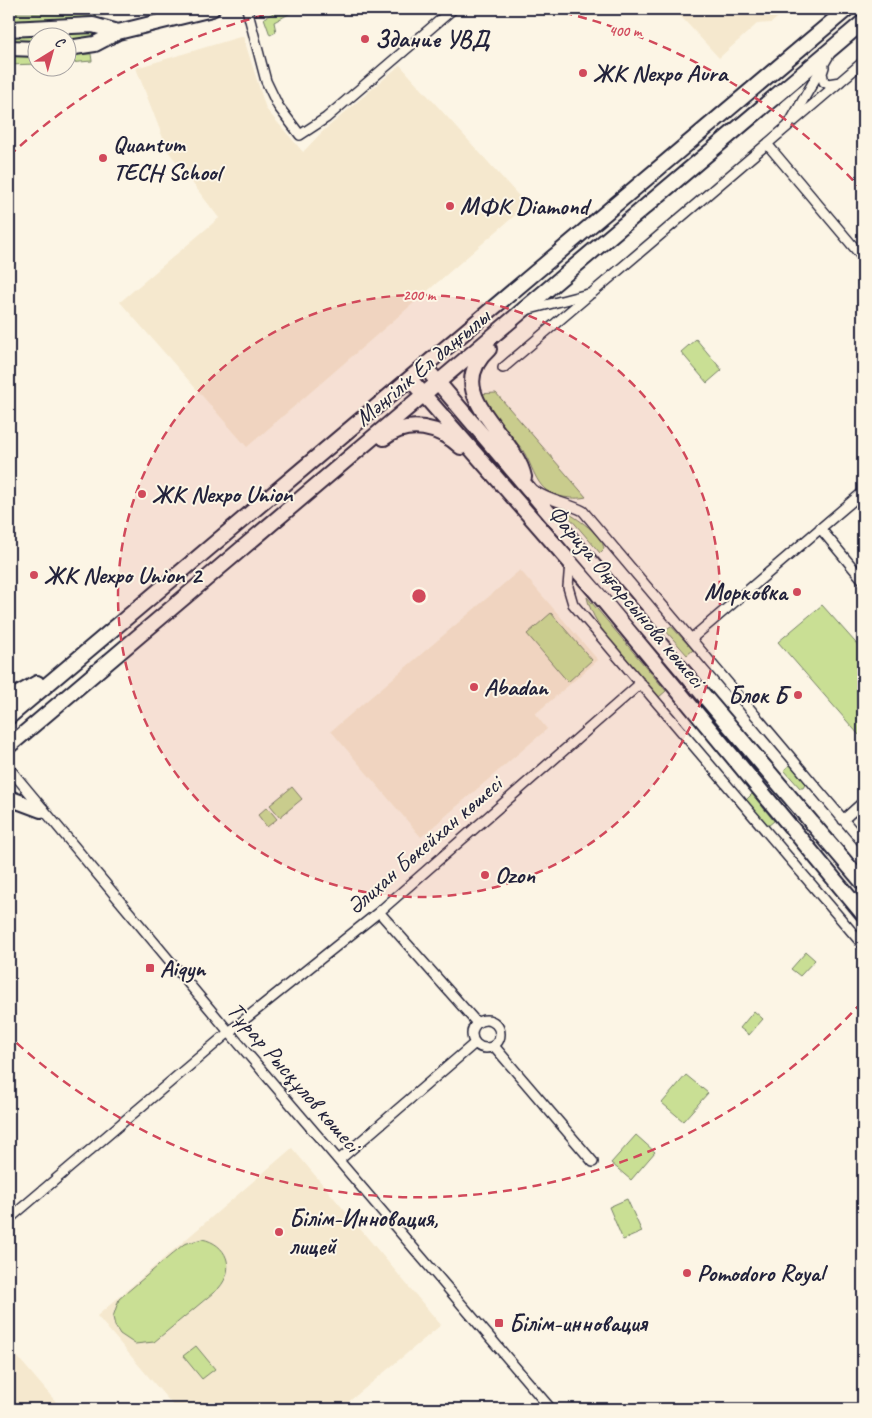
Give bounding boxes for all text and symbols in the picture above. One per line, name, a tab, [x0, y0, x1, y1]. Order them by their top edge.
text: 400 m	[609, 22, 643, 41]
place label: Здание УВД	[375, 24, 491, 54]
north arrow	[28, 28, 78, 78]
text: С	[52, 33, 69, 52]
marker: Здание УВД	[359, 33, 371, 45]
place label: ЖК Nexpo Aura	[593, 58, 729, 88]
marker: ЖК Nexpo Aura	[577, 67, 589, 79]
place label: Quantum TECH School	[113, 129, 226, 187]
marker: Quantum TECH School	[97, 152, 109, 164]
place label: МФК Diamond	[460, 191, 592, 221]
marker: МФК Diamond	[444, 200, 456, 212]
text: 200 m	[403, 286, 437, 305]
street label: Мәңгілік Ел даңғылы	[348, 300, 498, 432]
place label: ЖК Nexpo Union	[152, 479, 294, 509]
marker: ЖК Nexpo Union	[136, 488, 148, 500]
street label: Фариза Оңғарсынова көшесі	[542, 498, 714, 696]
place label: ЖК Nexpo Union 2	[44, 560, 203, 590]
marker: ЖК Nexpo Union 2	[28, 569, 40, 581]
place label: Морковка	[704, 577, 789, 607]
marker: Морковка	[791, 586, 803, 598]
centre of rings	[410, 587, 428, 605]
place label: Abadan	[484, 672, 550, 702]
place label: Блок Б	[728, 680, 792, 710]
marker: Abadan	[468, 681, 480, 693]
marker: Блок Б	[792, 689, 804, 701]
street label: Әлихан Бөкейхан көшесі	[340, 767, 510, 921]
place label: Ozon	[495, 860, 536, 890]
marker: Ozon	[479, 869, 491, 881]
place label: Aiqyn	[160, 953, 207, 983]
marker: Aiqyn	[144, 962, 156, 974]
street label: Тұрар Рысқұлов көшесі	[221, 996, 369, 1160]
place label: Білім-Инновация, лицей	[289, 1203, 439, 1261]
marker: Білім-Инновация, лицей	[273, 1226, 285, 1238]
place label: Pomodoro Royal	[697, 1258, 829, 1288]
marker: Pomodoro Royal	[681, 1267, 693, 1279]
place label: Білім-инновация	[509, 1308, 649, 1338]
marker: Білім-инновация	[493, 1317, 505, 1329]

